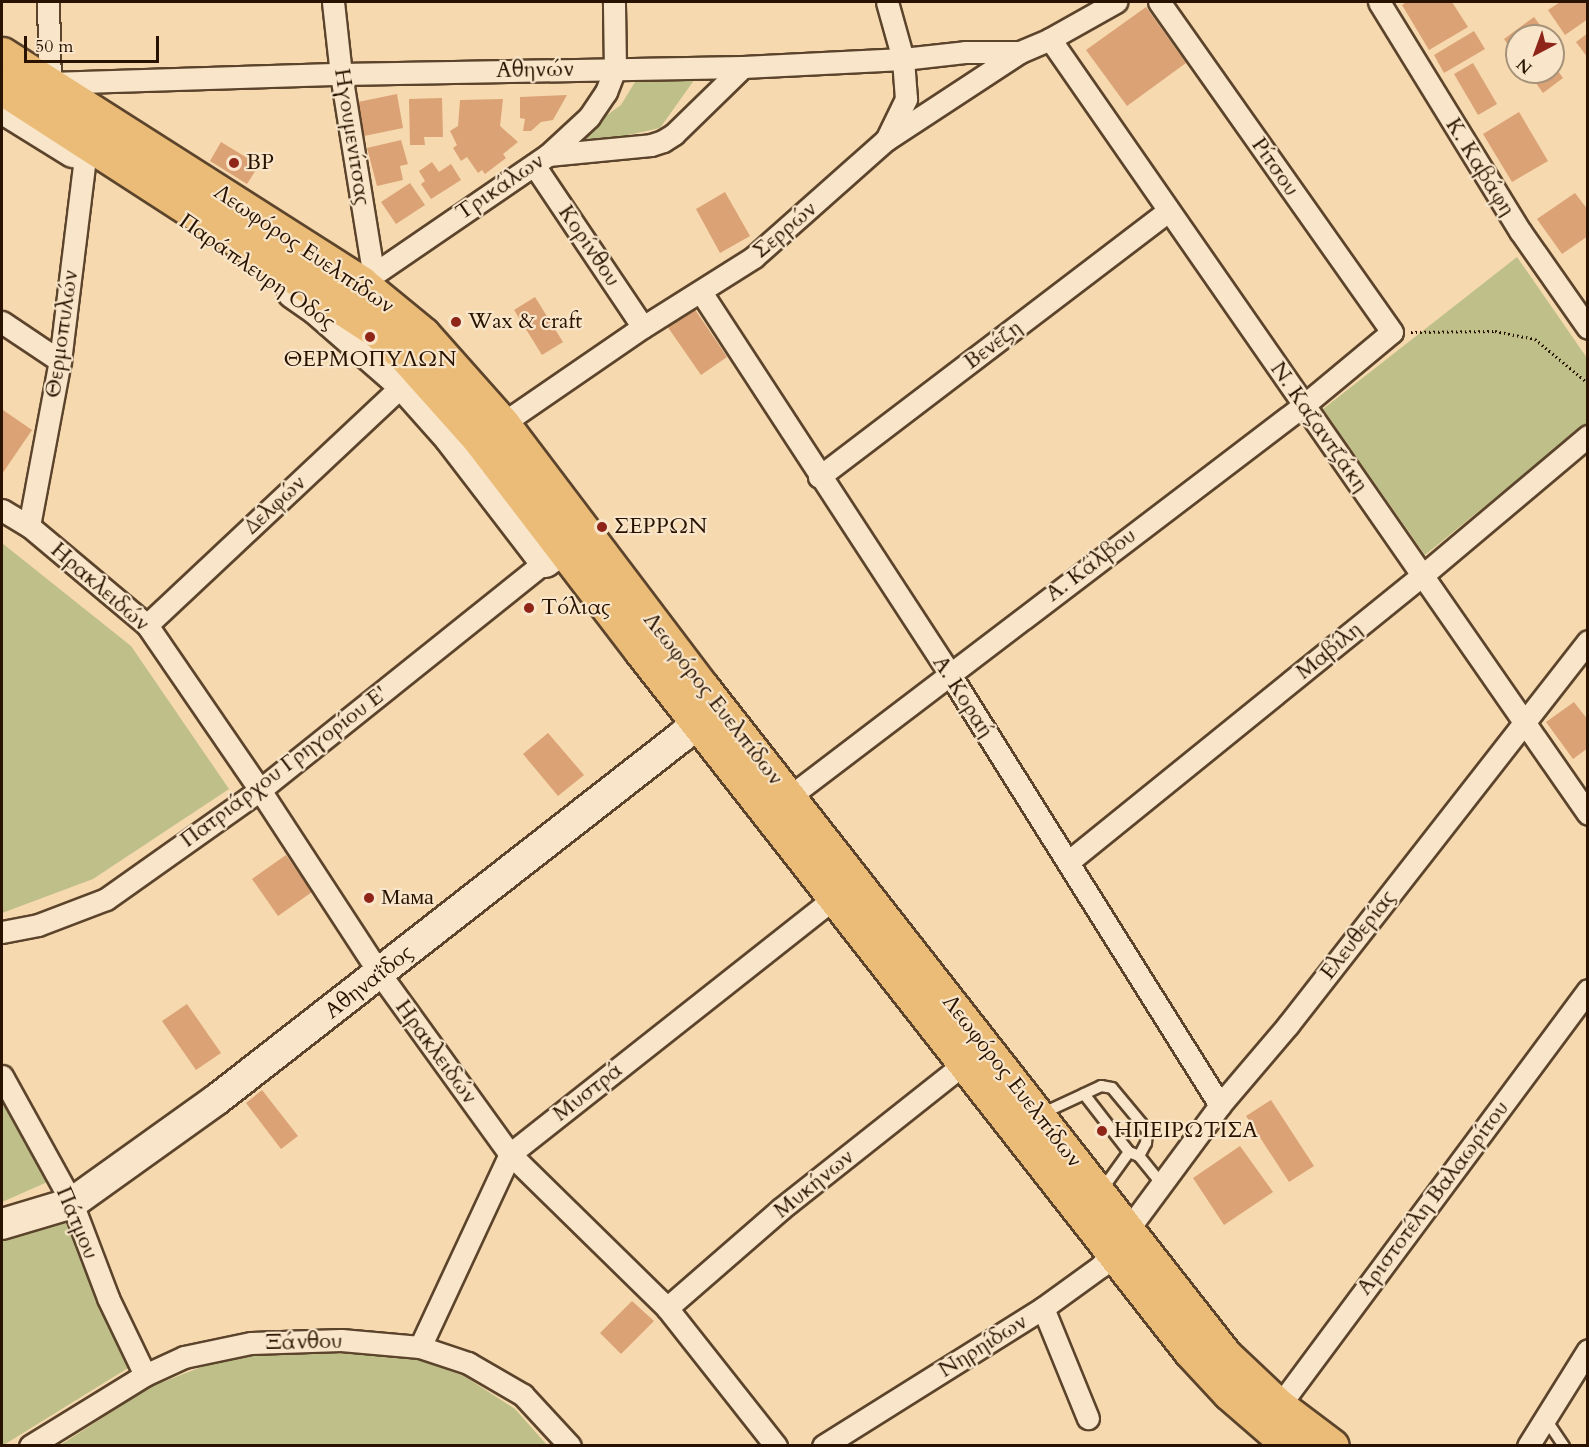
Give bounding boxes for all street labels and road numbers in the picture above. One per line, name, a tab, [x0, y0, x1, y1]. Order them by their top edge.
street label: Αθηνών	[496, 56, 574, 84]
street label: Ηγουμενίτσας	[328, 67, 376, 207]
street label: Κ. Καβάφη	[1440, 113, 1520, 221]
street label: Ρίτσου	[1245, 133, 1305, 201]
street label: Τρικάλων	[451, 148, 549, 226]
street label: Λεωφόρος Ευελπίδων	[209, 179, 399, 319]
street label: Σερρών	[748, 196, 822, 264]
street label: Κορίνθου	[552, 200, 626, 292]
street label: Παράπλευρη Οδός	[174, 208, 340, 336]
street label: Θερμοπυλών	[40, 268, 84, 400]
street label: Βενέζη	[959, 315, 1027, 375]
street label: Ν. Καζαντζάκη	[1264, 357, 1374, 497]
street label: Δελφών	[239, 470, 311, 540]
street label: A. Κάλβου	[1041, 522, 1141, 608]
street label: Ηρακλειδών	[45, 537, 155, 637]
street label: Λεωφόρος Ευελπίδων	[637, 607, 789, 791]
street label: Μαβίλη	[1291, 617, 1367, 685]
street label: Α. Κοραή	[927, 651, 999, 743]
street label: Πατριάρχου Γρηγορίου Ε'	[175, 681, 393, 853]
street label: Ελευθερίας	[1315, 885, 1401, 985]
street label: Αθηναΐδος	[320, 939, 418, 1025]
street label: Λεωφόρος Ευελπίδων	[936, 989, 1088, 1173]
street label: Ηρακλειδών	[389, 995, 483, 1109]
street label: Μυστρά	[548, 1057, 628, 1127]
street label: Αριστοτέλη Βαλαωρίτου	[1351, 1096, 1515, 1300]
street label: Μυκήνων	[769, 1144, 859, 1224]
street label: Πάτμου	[50, 1183, 104, 1263]
street label: Νηρηίδων	[934, 1309, 1032, 1383]
street label: Ξάνθου	[265, 1328, 343, 1356]

